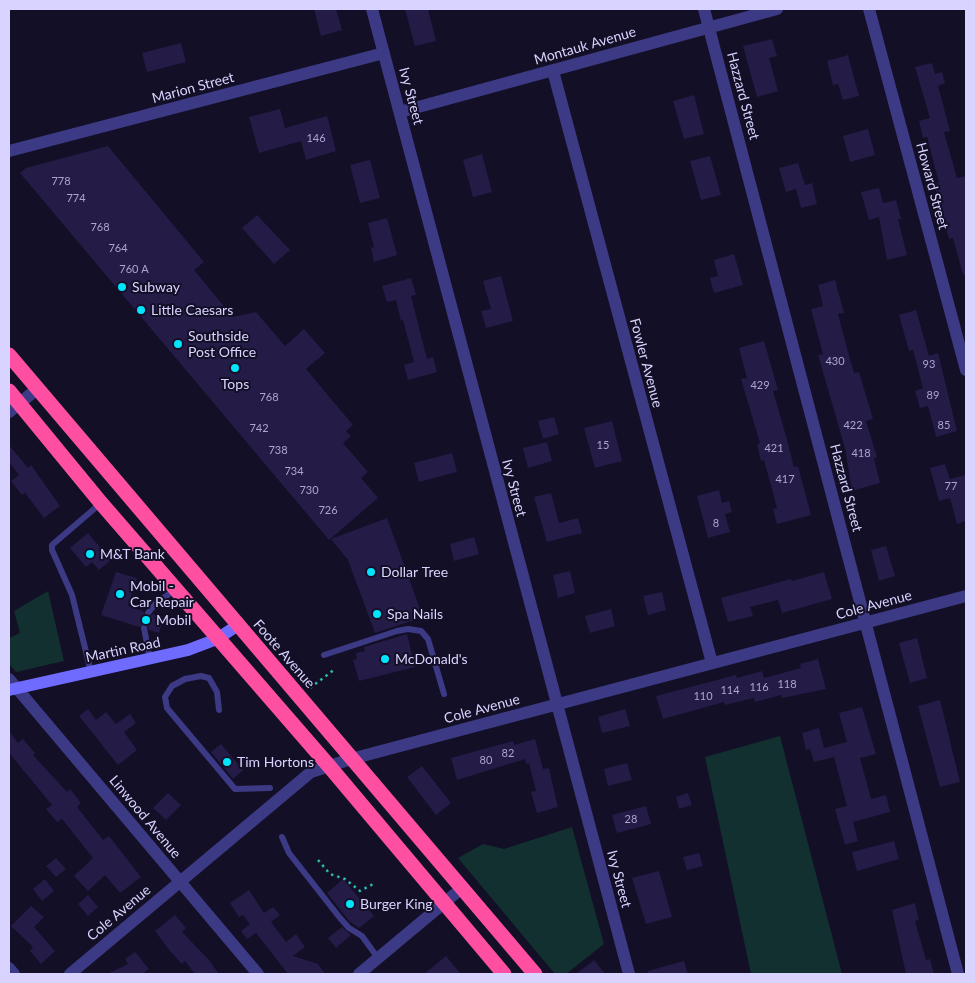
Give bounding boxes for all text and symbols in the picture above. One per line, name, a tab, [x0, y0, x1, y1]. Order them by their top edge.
street label: Montauk Avenue	[532, 23, 638, 69]
street label: Hazzard Street	[723, 50, 763, 142]
street label: Ivy Street	[395, 66, 427, 126]
street label: Marion Street	[150, 69, 236, 107]
house number: 146	[306, 131, 326, 145]
street label: Howard Street	[912, 141, 952, 231]
house number: 778	[51, 174, 71, 188]
house number: 774	[66, 191, 86, 205]
house number: 768	[90, 220, 110, 234]
house number: 764	[108, 241, 128, 255]
house number: 760 A	[119, 262, 149, 276]
place label: Subway	[132, 279, 180, 295]
marker: Subway	[116, 281, 128, 293]
place label: Little Caesars	[151, 302, 233, 318]
marker: Little Caesars	[135, 304, 147, 316]
street label: Fowler Avenue	[626, 316, 666, 410]
place label: Southside Post Office	[188, 328, 256, 361]
marker: Southside Post Office	[172, 338, 184, 350]
house number: 430	[825, 354, 845, 368]
house number: 93	[923, 357, 935, 371]
marker: Tops	[229, 362, 241, 374]
place label: Tops	[221, 376, 249, 392]
house number: 429	[750, 378, 770, 392]
house number: 89	[927, 388, 939, 402]
house number: 768	[259, 390, 279, 404]
house number: 422	[843, 418, 863, 432]
house number: 85	[938, 418, 950, 432]
house number: 742	[249, 421, 269, 435]
house number: 15	[597, 438, 609, 452]
house number: 421	[764, 441, 784, 455]
street label: Hazzard Street	[826, 442, 866, 534]
house number: 738	[268, 443, 288, 457]
house number: 418	[851, 446, 871, 460]
street label: Ivy Street	[498, 458, 530, 518]
house number: 734	[284, 464, 304, 478]
house number: 417	[775, 472, 795, 486]
house number: 77	[945, 479, 957, 493]
house number: 730	[299, 483, 319, 497]
house number: 726	[318, 503, 338, 517]
house number: 8	[713, 516, 719, 530]
place label: M&T Bank	[100, 546, 165, 562]
marker: M&T Bank	[84, 548, 96, 560]
place label: Dollar Tree	[381, 564, 448, 580]
marker: Dollar Tree	[365, 566, 377, 578]
place label: Mobil - Car Repair	[130, 578, 194, 610]
street label: Cole Avenue	[834, 587, 914, 623]
marker: Mobil - Car Repair	[114, 588, 126, 600]
place label: Spa Nails	[387, 606, 443, 622]
marker: Spa Nails	[371, 608, 383, 620]
place label: Mobil	[156, 612, 191, 628]
marker: Mobil	[140, 614, 152, 626]
street label: Foote Avenue	[250, 616, 318, 692]
street label: Martin Road	[84, 634, 162, 666]
place label: McDonald's	[395, 651, 468, 667]
marker: McDonald's	[379, 653, 391, 665]
house number: 118	[777, 677, 797, 691]
house number: 116	[749, 680, 769, 694]
house number: 114	[720, 683, 740, 697]
house number: 110	[693, 689, 713, 703]
street label: Cole Avenue	[442, 691, 522, 727]
house number: 82	[502, 746, 514, 760]
house number: 80	[480, 753, 492, 767]
place label: Tim Hortons	[237, 754, 314, 770]
marker: Tim Hortons	[221, 756, 233, 768]
street label: Linwood Avenue	[106, 772, 184, 862]
house number: 28	[625, 812, 637, 826]
street label: Ivy Street	[603, 849, 635, 909]
street label: Cole Avenue	[84, 882, 154, 944]
place label: Burger King	[360, 896, 433, 912]
marker: Burger King	[344, 898, 356, 910]

